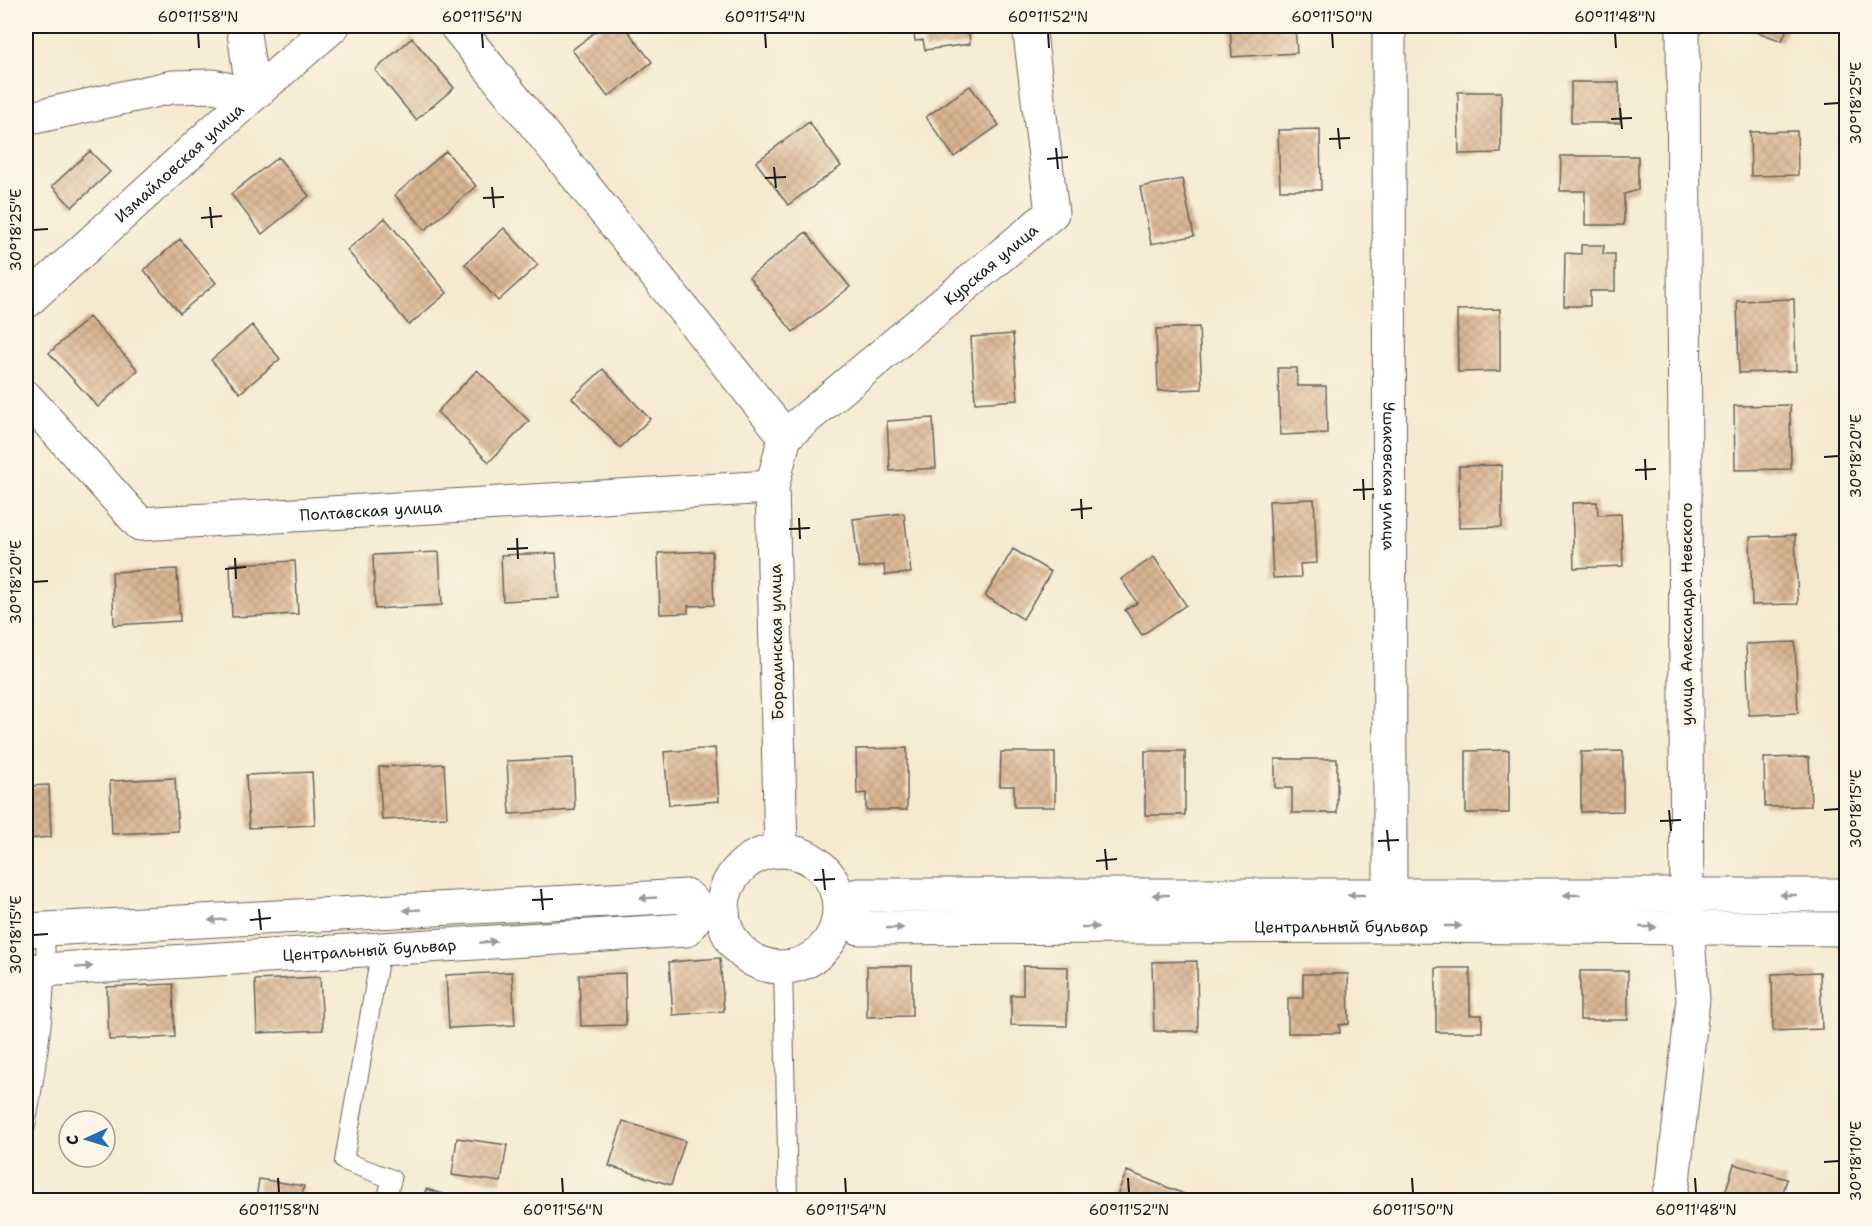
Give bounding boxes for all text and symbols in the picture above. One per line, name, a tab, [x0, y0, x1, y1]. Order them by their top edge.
text: 60°11'58"N	[158, 7, 238, 27]
text: 60°11'56"N	[442, 7, 522, 27]
text: 60°11'54"N	[725, 7, 805, 27]
text: 60°11'52"N	[1008, 7, 1088, 27]
text: 60°11'50"N	[1291, 7, 1373, 27]
text: 60°11'48"N	[1574, 7, 1656, 27]
text: 30°18'25"E	[1846, 62, 1866, 144]
street label: Измайловская улица	[110, 99, 248, 227]
text: 30°18'25"E	[6, 189, 26, 271]
street label: Курская улица	[940, 219, 1042, 310]
street label: Ушаковская улица	[1378, 402, 1400, 550]
text: 30°18'20"E	[1846, 414, 1866, 498]
street label: Полтавская улица	[299, 496, 443, 526]
street label: улица Александра Невского	[1676, 502, 1697, 726]
text: 30°18'20"E	[6, 540, 26, 624]
street label: Бородинская улица	[765, 564, 788, 720]
text: 30°18'15"E	[1846, 769, 1866, 849]
one-way arrow	[1152, 890, 1171, 900]
one-way arrow	[1347, 890, 1366, 900]
one-way arrow	[1563, 890, 1582, 900]
one-way arrow	[1779, 890, 1798, 900]
one-way arrow	[639, 893, 658, 902]
text: 30°18'15"E	[6, 895, 26, 975]
one-way arrow	[402, 906, 421, 915]
one-way arrow	[208, 916, 227, 925]
street label: Центральный бульвар	[1254, 916, 1428, 938]
one-way arrow	[1444, 921, 1463, 931]
one-way arrow	[1081, 922, 1100, 932]
one-way arrow	[1639, 922, 1658, 932]
one-way arrow	[886, 923, 905, 933]
street label: Центральный бульвар	[282, 934, 457, 966]
one-way arrow	[479, 937, 498, 947]
one-way arrow	[74, 963, 93, 972]
north arrow	[57, 1109, 117, 1169]
text: 30°18'10"E	[1846, 1121, 1866, 1201]
text: С	[62, 1134, 83, 1146]
text: 60°11'58"N	[239, 1200, 319, 1220]
text: 60°11'56"N	[523, 1200, 603, 1220]
text: 60°11'54"N	[806, 1200, 886, 1220]
text: 60°11'52"N	[1089, 1200, 1169, 1220]
text: 60°11'50"N	[1372, 1200, 1454, 1220]
text: 60°11'48"N	[1655, 1200, 1737, 1220]

